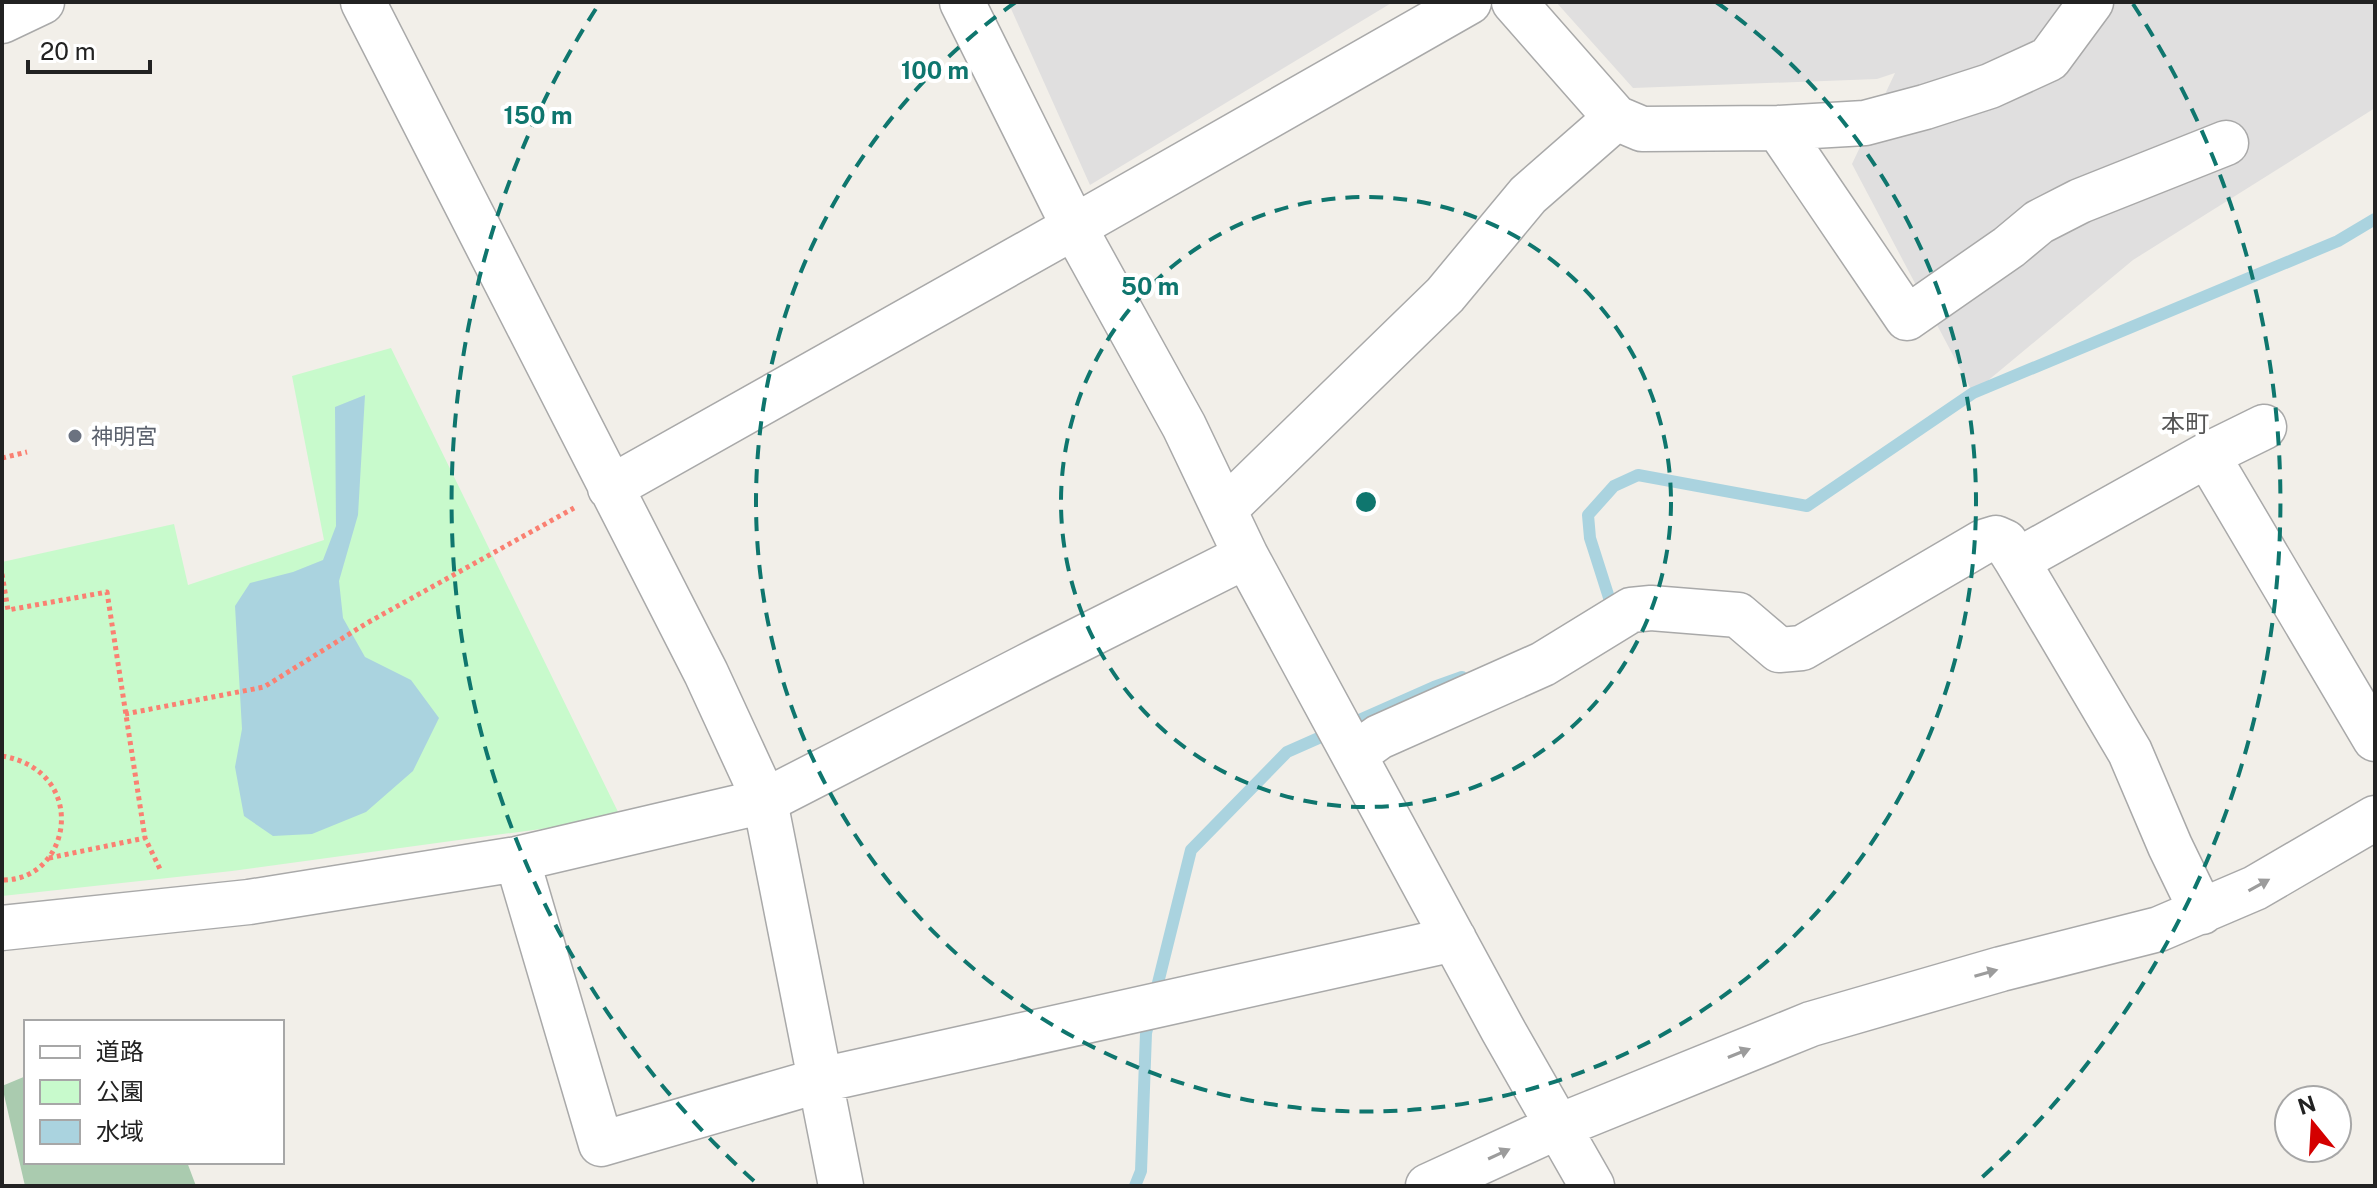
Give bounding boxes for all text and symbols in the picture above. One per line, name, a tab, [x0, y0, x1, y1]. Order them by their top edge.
scale bar	[28, 24, 150, 74]
text: 20 m	[40, 37, 96, 65]
text: 100 m	[901, 56, 969, 84]
text: 150 m	[504, 101, 572, 129]
text: 50 m	[1121, 272, 1179, 300]
district label: 本町	[2161, 409, 2209, 437]
place label: 神明宮	[91, 423, 157, 449]
marker: 神明宮	[66, 427, 84, 445]
centre of rings	[1352, 488, 1380, 516]
one-way arrow	[2248, 878, 2270, 892]
one-way arrow	[1975, 966, 1999, 979]
legend	[24, 1020, 284, 1164]
text: 道路	[96, 1037, 144, 1065]
one-way arrow	[1727, 1046, 1751, 1059]
text: 公園	[96, 1077, 144, 1105]
north arrow	[2273, 1084, 2353, 1164]
text: N	[2295, 1090, 2319, 1120]
text: 水域	[96, 1117, 144, 1145]
one-way arrow	[1488, 1147, 1511, 1161]

